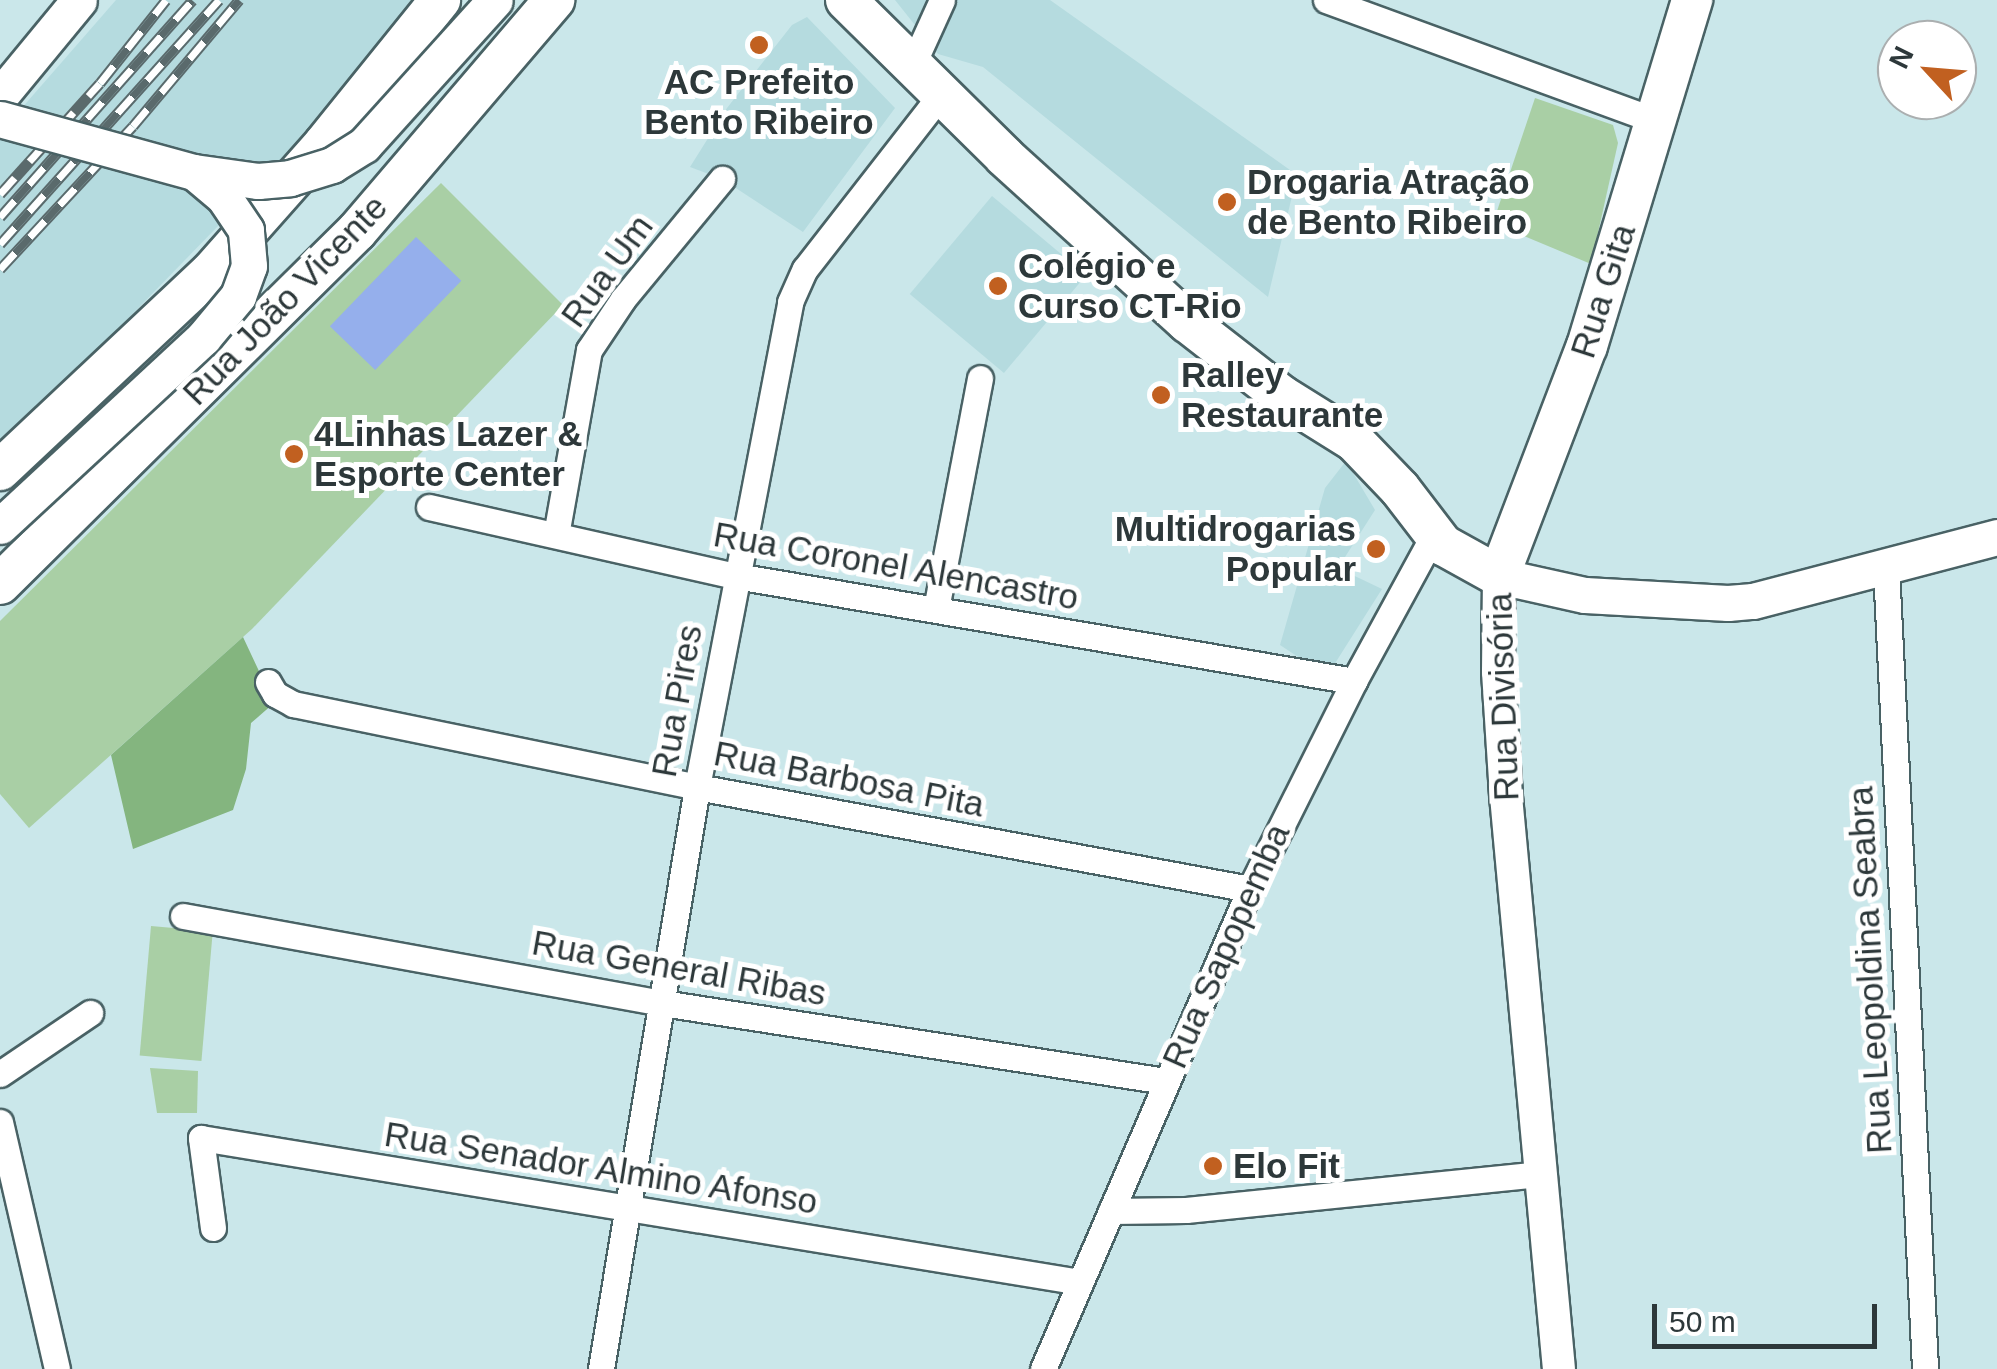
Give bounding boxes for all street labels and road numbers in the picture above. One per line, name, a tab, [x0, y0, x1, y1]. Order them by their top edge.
street label: Rua João Vicente	[174, 186, 396, 414]
street label: Rua Um	[552, 207, 662, 335]
street label: Rua Gita	[1562, 219, 1644, 363]
street label: Rua Coronel Alencastro	[709, 513, 1083, 619]
street label: Rua Divisória	[1478, 592, 1528, 802]
street label: Rua Pires	[643, 622, 711, 780]
street label: Rua Barbosa Pita	[710, 732, 988, 826]
street label: Rua Leopoldina Seabra	[1839, 785, 1901, 1155]
street label: Rua Sapopemba	[1153, 817, 1299, 1075]
street label: Rua General Ribas	[529, 921, 829, 1015]
street label: Rua Senador Almino Afonso	[380, 1113, 822, 1223]

